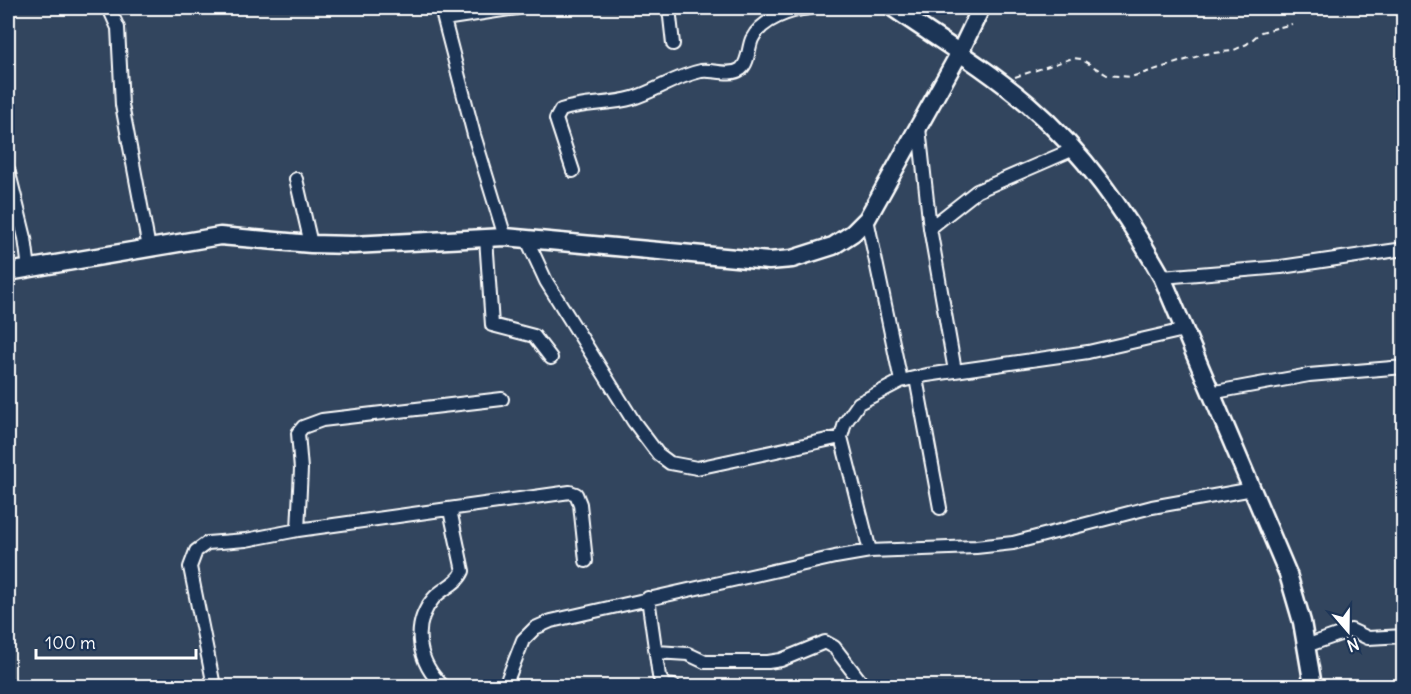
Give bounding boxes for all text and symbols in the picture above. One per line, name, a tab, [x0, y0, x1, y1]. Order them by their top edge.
north arrow	[1318, 601, 1378, 661]
scale bar	[36, 622, 196, 660]
text: 100 m	[45, 631, 96, 654]
text: N	[1345, 634, 1362, 656]

